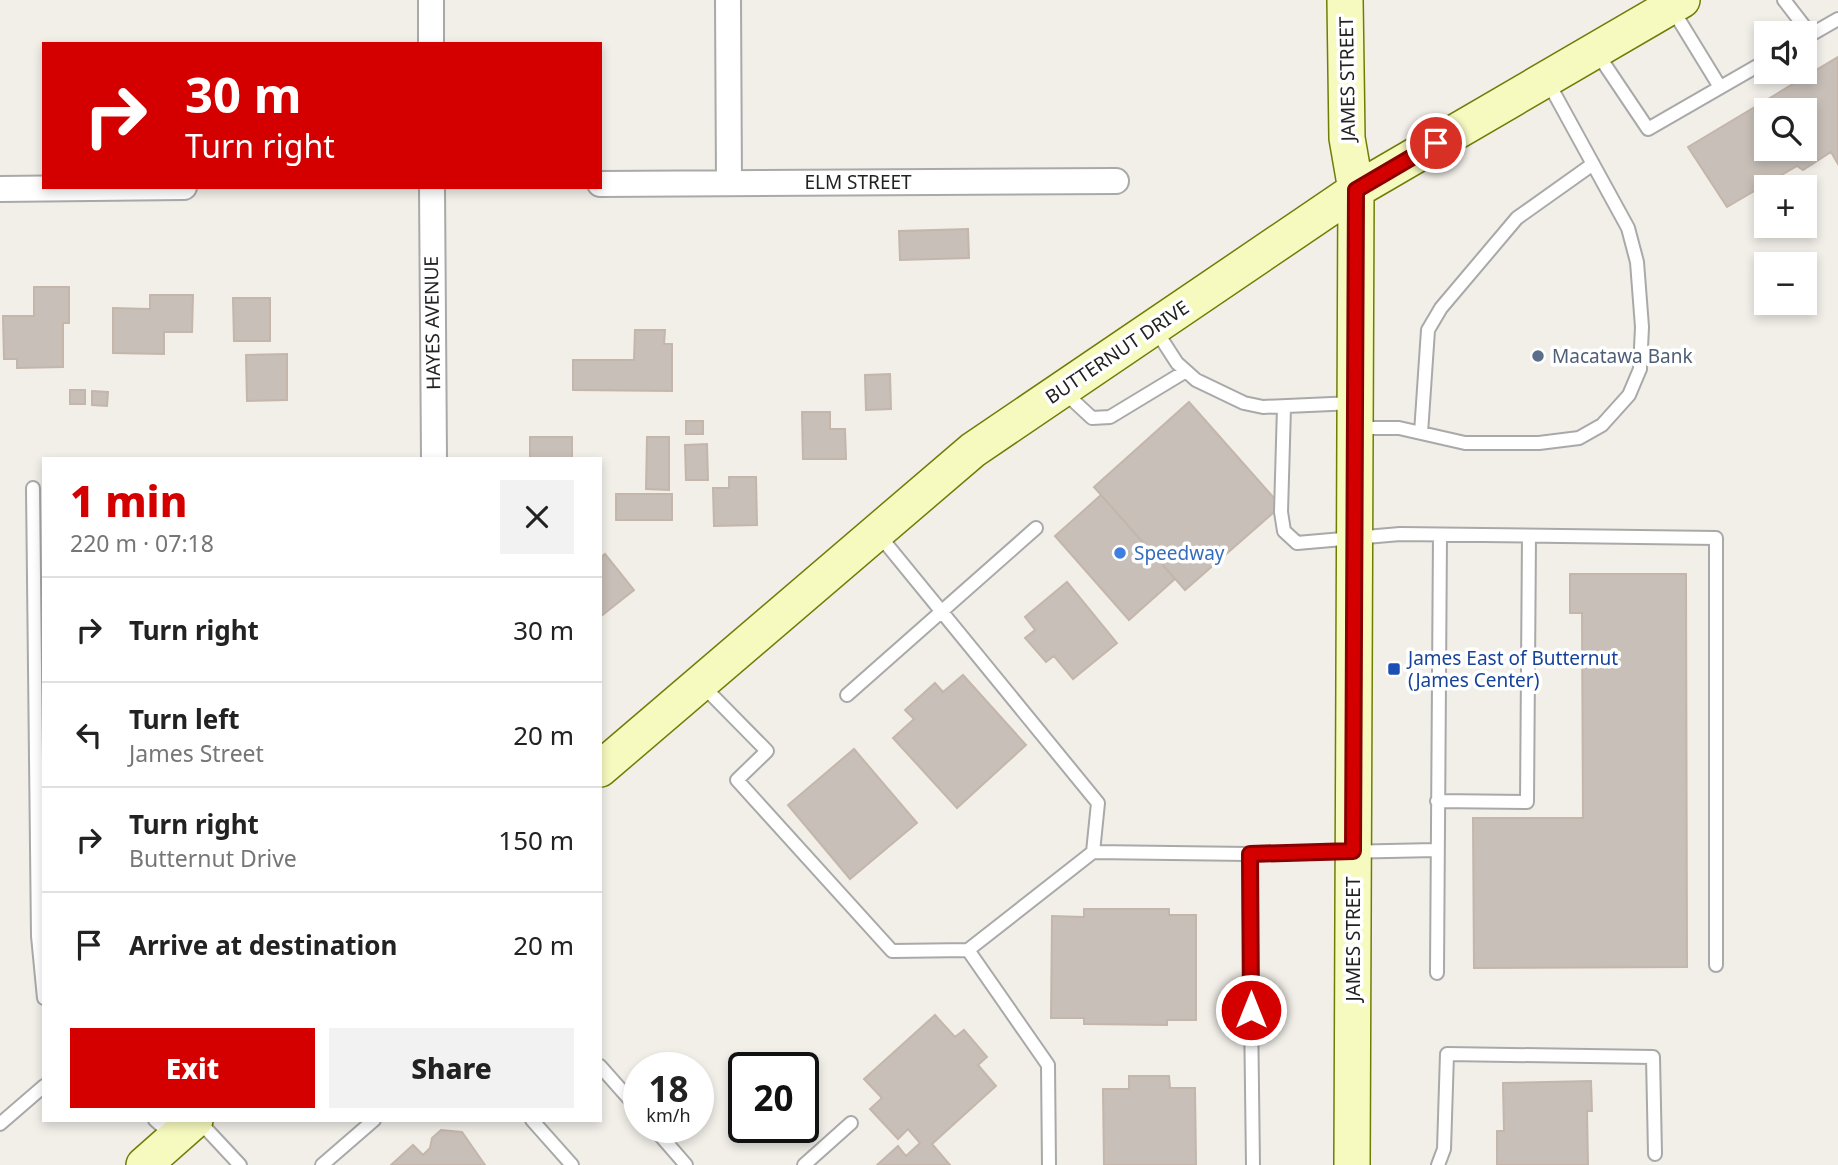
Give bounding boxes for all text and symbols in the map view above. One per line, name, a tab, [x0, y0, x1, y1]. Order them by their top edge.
street label: JAMES STREET	[1333, 16, 1361, 144]
map controls	[1754, 21, 1817, 315]
button: sound	[1754, 21, 1817, 84]
text: 30 m	[185, 61, 302, 127]
icon: right	[70, 70, 161, 161]
button: search	[1754, 98, 1817, 161]
pin	[1406, 113, 1466, 173]
text: Turn right	[185, 124, 335, 167]
icon: arrive	[1417, 124, 1455, 162]
street label: ELM STREET	[804, 169, 912, 195]
button: +	[1754, 175, 1817, 238]
button: −	[1754, 252, 1817, 315]
street label: HAYES AVENUE	[418, 256, 446, 390]
street label: BUTTERNUT DRIVE	[1040, 294, 1194, 410]
place label: Macatawa Bank	[1552, 343, 1693, 369]
marker: Macatawa Bank	[1530, 348, 1546, 364]
text: 1 min	[70, 472, 187, 529]
button: close	[500, 480, 574, 554]
text: 220 m · 07:18	[70, 527, 214, 559]
place label: Speedway	[1134, 540, 1225, 566]
marker: Speedway	[1112, 545, 1128, 561]
icon: right	[70, 611, 108, 649]
text: Turn right	[129, 612, 259, 648]
text: 30 m	[513, 612, 574, 648]
place label: James East of Butternut (James Center)	[1406, 645, 1618, 693]
marker: James East of Butternut (James Center)	[1386, 661, 1402, 677]
text: Turn left	[129, 701, 240, 737]
icon: left	[70, 716, 108, 754]
text: 20 m	[513, 717, 574, 753]
text: James Street	[129, 737, 264, 769]
text: Turn right	[129, 806, 259, 842]
icon: right	[70, 821, 108, 859]
text: 150 m	[498, 822, 574, 858]
text: Butternut Drive	[129, 842, 297, 874]
street label: JAMES STREET	[1340, 876, 1366, 1004]
icon: arrive	[70, 926, 108, 964]
text: Arrive at destination	[129, 927, 398, 963]
text: 20 m	[513, 927, 574, 963]
position arrow	[1214, 973, 1288, 1047]
button: Exit	[70, 1028, 315, 1108]
button: Share	[329, 1028, 574, 1108]
speed limit sign: 20	[728, 1052, 819, 1143]
text: 18	[648, 1065, 689, 1112]
text: km/h	[646, 1103, 691, 1127]

